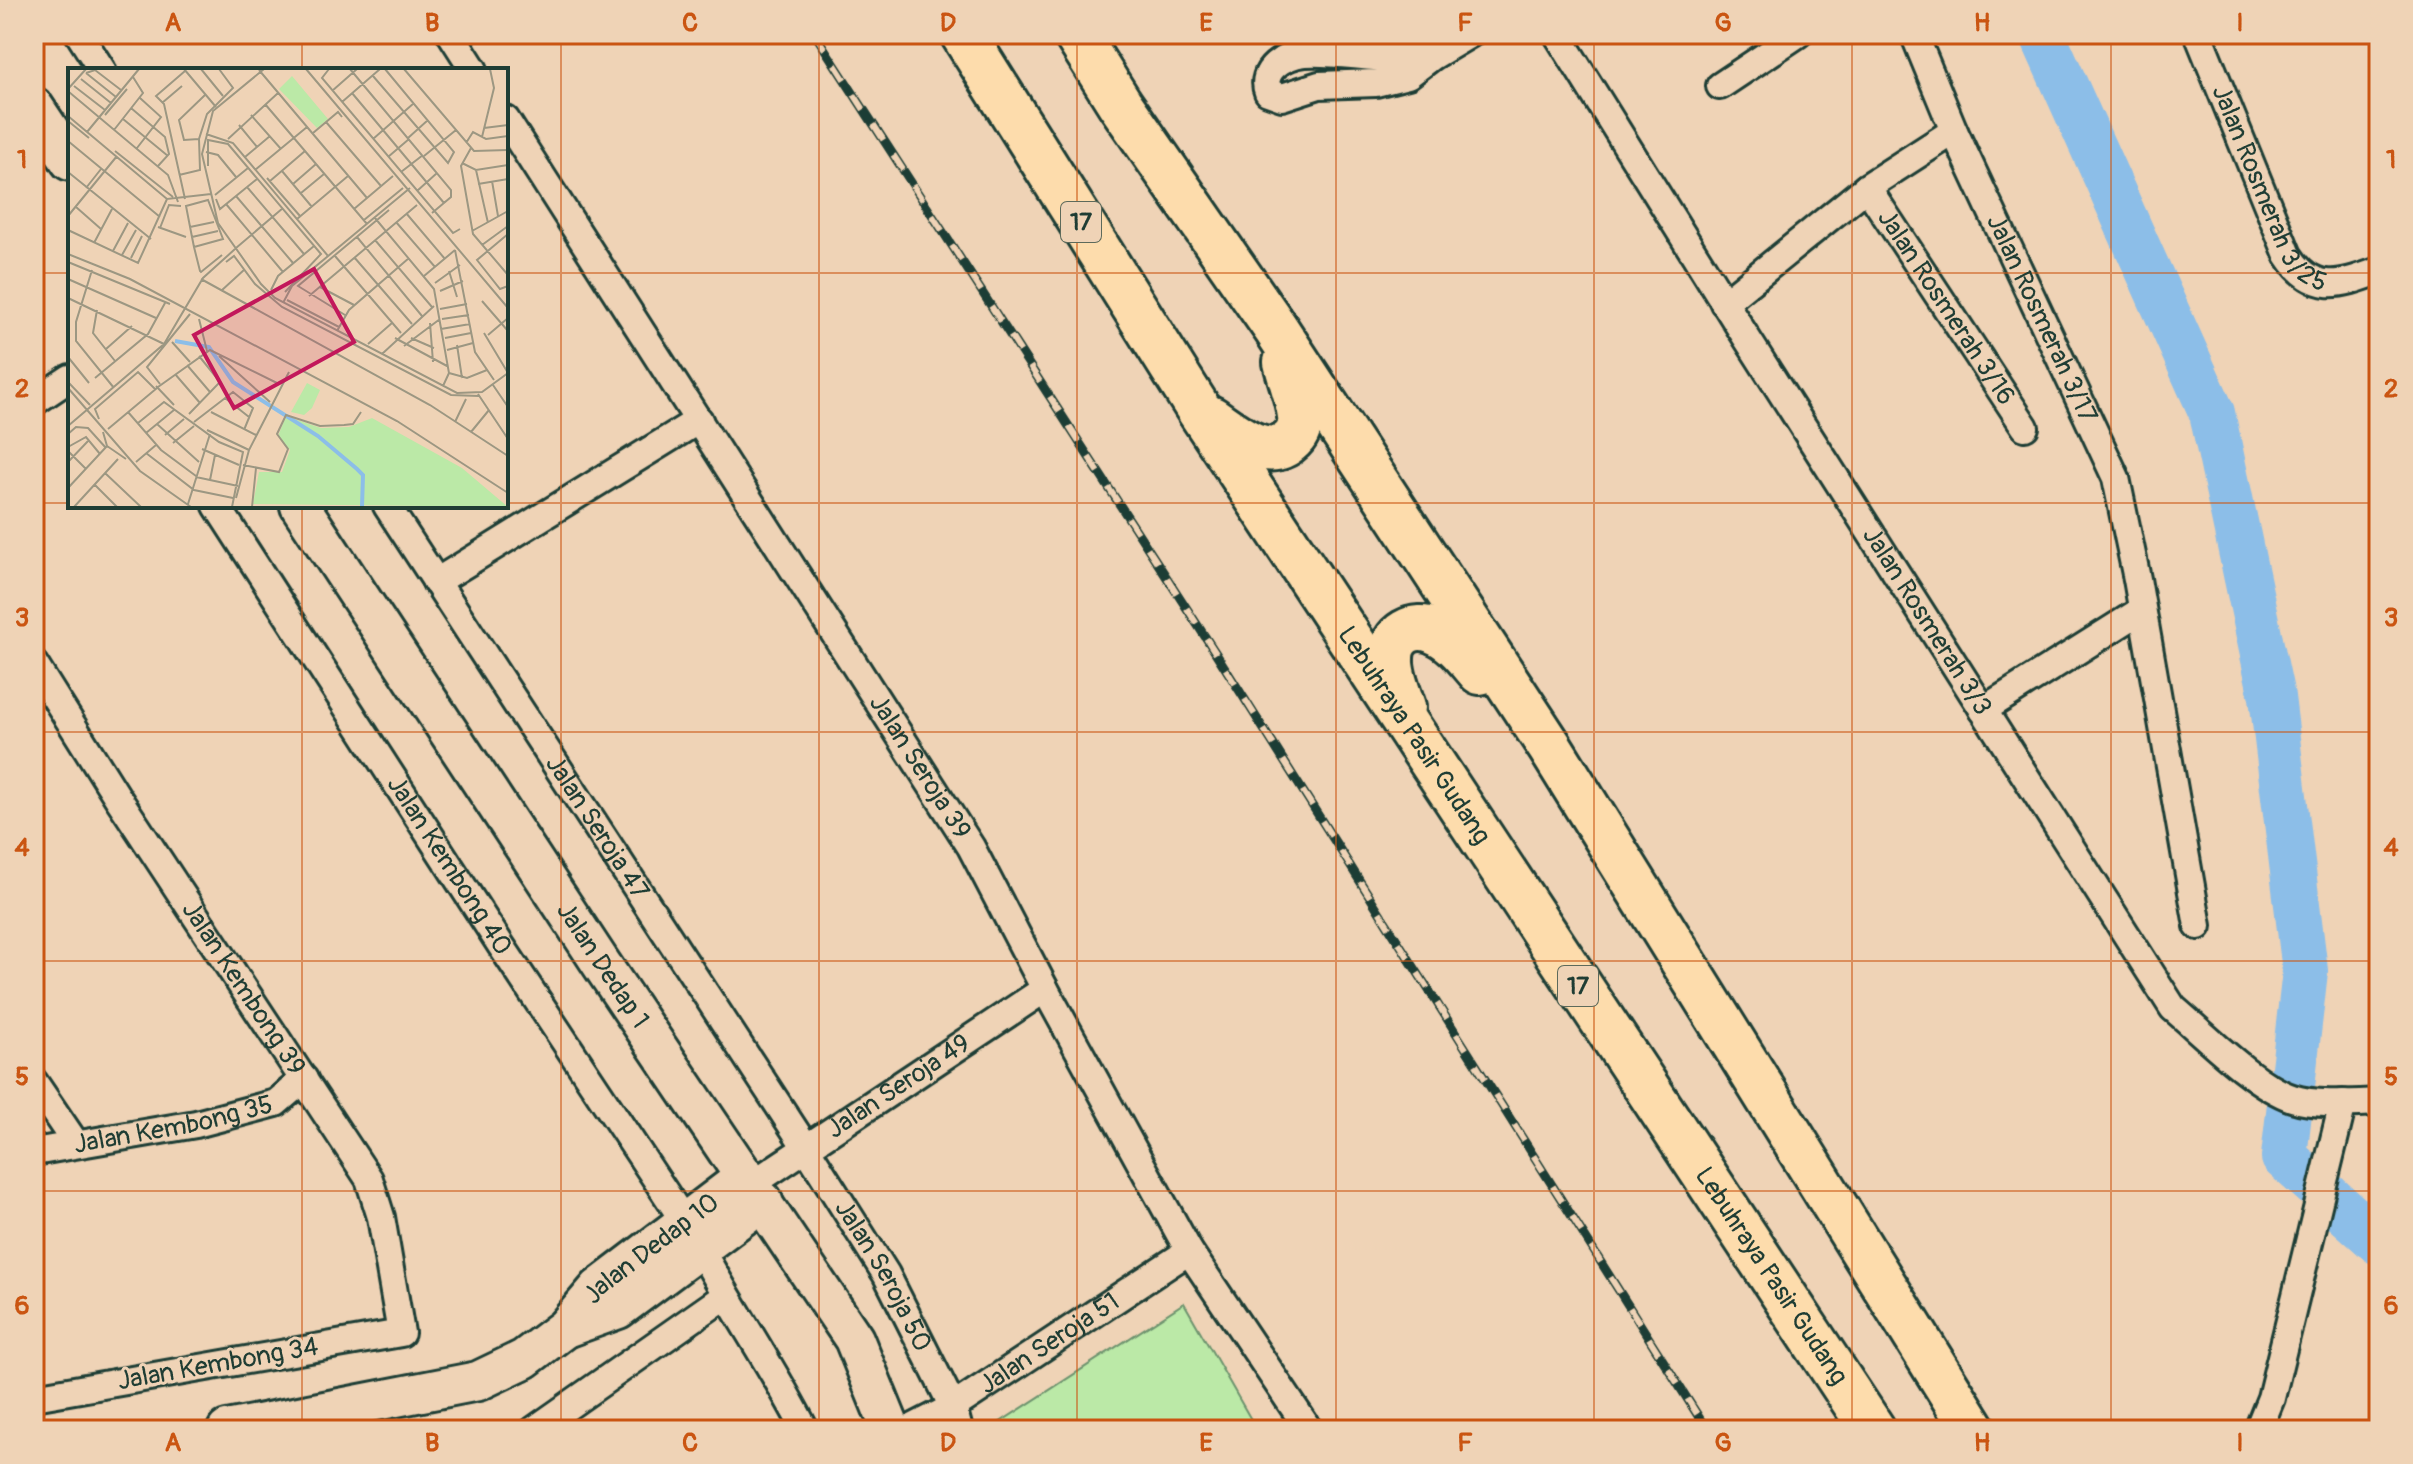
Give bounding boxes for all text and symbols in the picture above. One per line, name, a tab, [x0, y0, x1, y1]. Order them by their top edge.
text: A	[165, 7, 182, 39]
text: B	[425, 7, 439, 39]
text: C	[682, 7, 698, 39]
text: D	[940, 7, 956, 39]
text: E	[1199, 7, 1213, 39]
text: F	[1457, 7, 1473, 39]
text: G	[1714, 7, 1732, 39]
text: H	[1974, 7, 1990, 39]
text: I	[2236, 7, 2244, 39]
inset map	[68, 68, 508, 508]
street label: Jalan Rosmerah 3/25	[2205, 80, 2330, 299]
text: 1	[17, 144, 27, 176]
text: 1	[2386, 144, 2396, 176]
road number: 17	[1061, 202, 1101, 242]
street label: Jalan Rosmerah 3/16	[1870, 203, 2022, 411]
street label: Jalan Rosmerah 3/17	[1979, 209, 2104, 428]
text: 2	[15, 373, 29, 405]
text: 2	[2384, 373, 2398, 405]
street label: Jalan Rosmerah 3/3	[1855, 521, 1999, 721]
text: 3	[15, 602, 29, 634]
text: 3	[2384, 602, 2398, 634]
street label: Lebuhraya Pasir Gudang	[1331, 620, 1498, 850]
street label: Jalan Seroja 39	[862, 689, 978, 845]
street label: Jalan Seroja 47	[538, 749, 656, 906]
street label: Jalan Kembong 40	[380, 770, 519, 961]
text: 4	[14, 832, 30, 864]
text: 4	[2383, 832, 2399, 864]
street label: Jalan Kembong 39	[175, 895, 312, 1081]
street label: Jalan Dedap 1	[549, 896, 656, 1034]
road number: 17	[1558, 966, 1598, 1006]
street label: Jalan Seroja 49	[821, 1027, 976, 1146]
text: 5	[15, 1061, 29, 1093]
text: 5	[2384, 1061, 2398, 1093]
street label: Jalan Kembong 35	[72, 1089, 276, 1161]
street label: Lebuhraya Pasir Gudang	[1688, 1161, 1855, 1391]
street label: Jalan Dedap 10	[577, 1186, 725, 1310]
street label: Jalan Seroja 50	[827, 1194, 938, 1357]
street label: Jalan Seroja 51	[973, 1286, 1125, 1401]
text: 6	[14, 1290, 30, 1322]
text: 6	[2383, 1290, 2399, 1322]
street label: Jalan Kembong 34	[115, 1331, 321, 1397]
text: A	[165, 1427, 182, 1459]
text: B	[425, 1427, 439, 1459]
text: C	[682, 1427, 698, 1459]
text: D	[940, 1427, 956, 1459]
text: E	[1199, 1427, 1213, 1459]
text: F	[1457, 1427, 1473, 1459]
text: G	[1714, 1427, 1732, 1459]
text: H	[1974, 1427, 1990, 1459]
text: I	[2236, 1427, 2244, 1459]

